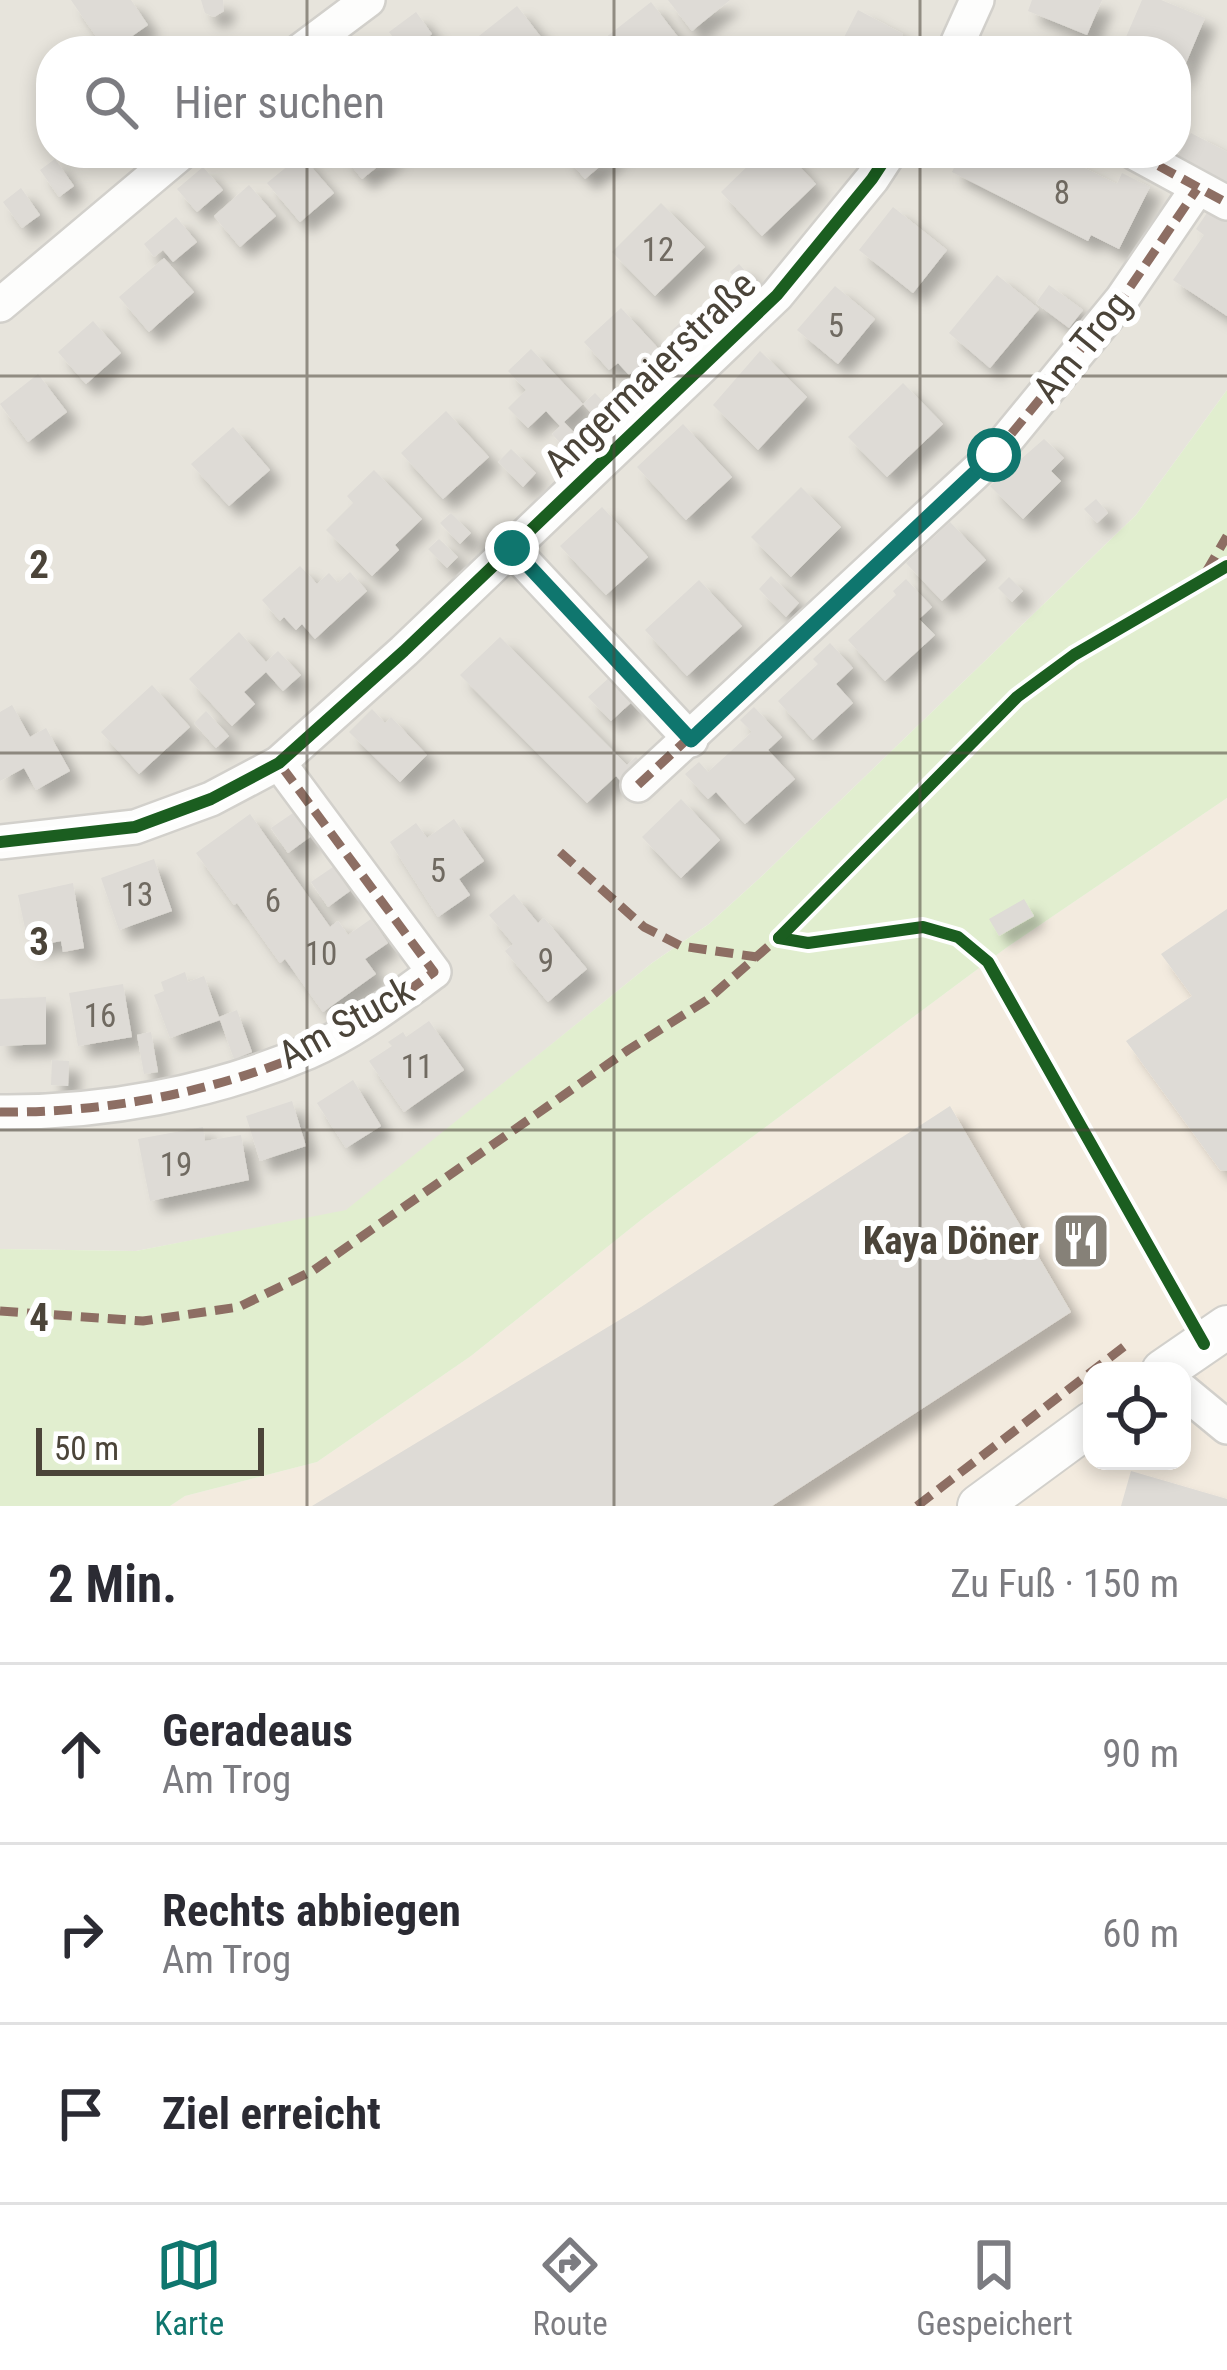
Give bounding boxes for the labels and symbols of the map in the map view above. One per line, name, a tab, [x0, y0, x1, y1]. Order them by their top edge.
house number: 8	[1054, 173, 1070, 212]
house number: 12	[642, 230, 674, 269]
street label: Angermaierstraße	[535, 262, 765, 486]
street label: Am Trog	[1023, 282, 1141, 412]
house number: 5	[828, 306, 844, 345]
route start	[967, 428, 1021, 482]
route end	[485, 521, 539, 575]
text: 2	[29, 542, 49, 588]
house number: 5	[430, 851, 446, 890]
house number: 13	[121, 875, 153, 914]
house number: 6	[265, 881, 281, 920]
text: 3	[29, 919, 49, 965]
house number: 10	[305, 934, 337, 973]
house number: 9	[538, 941, 554, 980]
street label: Am Stuck	[271, 967, 422, 1079]
house number: 16	[84, 996, 116, 1035]
house number: 11	[401, 1047, 433, 1086]
house number: 19	[160, 1145, 192, 1184]
restaurant icon: Kaya Döner	[1050, 1210, 1112, 1272]
place label: Kaya Döner	[863, 1218, 1039, 1264]
text: 4	[29, 1295, 49, 1341]
scale bar	[36, 1422, 264, 1475]

